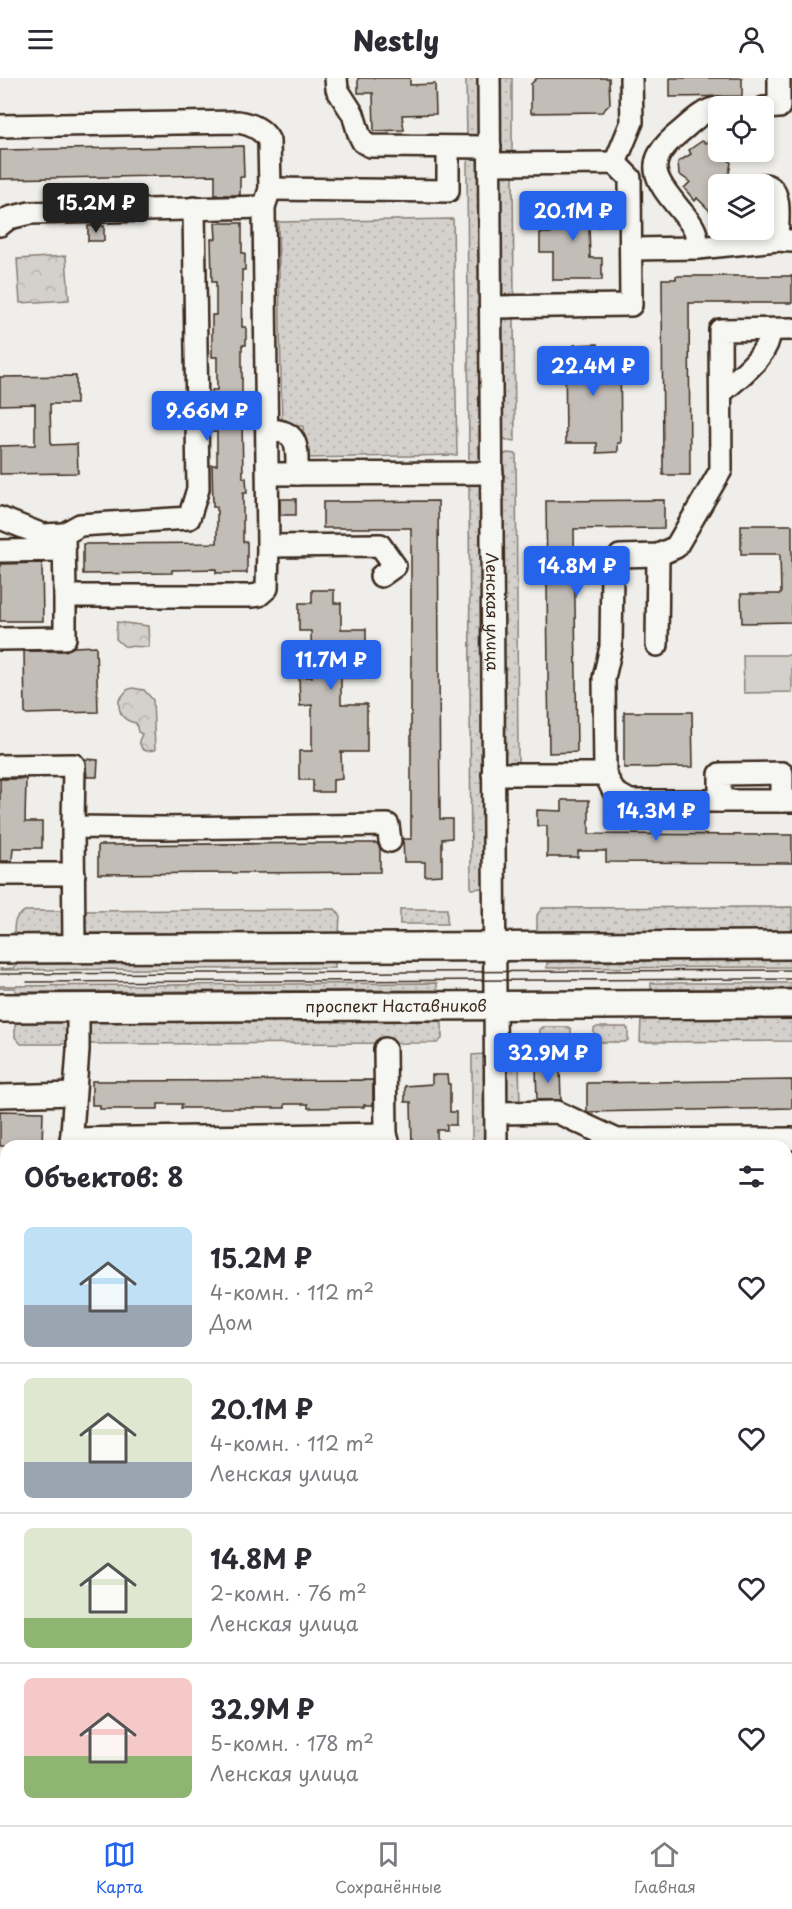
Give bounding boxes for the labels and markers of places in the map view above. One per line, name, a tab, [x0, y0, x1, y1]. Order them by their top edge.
pin: 15.2M ₽	[41, 183, 151, 234]
pin: 20.1M ₽	[518, 191, 628, 242]
pin: 22.4M ₽	[538, 346, 648, 397]
pin: 9.66M ₽	[152, 391, 262, 442]
pin: 14.8M ₽	[522, 546, 632, 597]
pin: 11.7M ₽	[276, 640, 386, 691]
pin: 14.3M ₽	[601, 791, 711, 842]
pin: 32.9M ₽	[493, 1033, 603, 1084]

